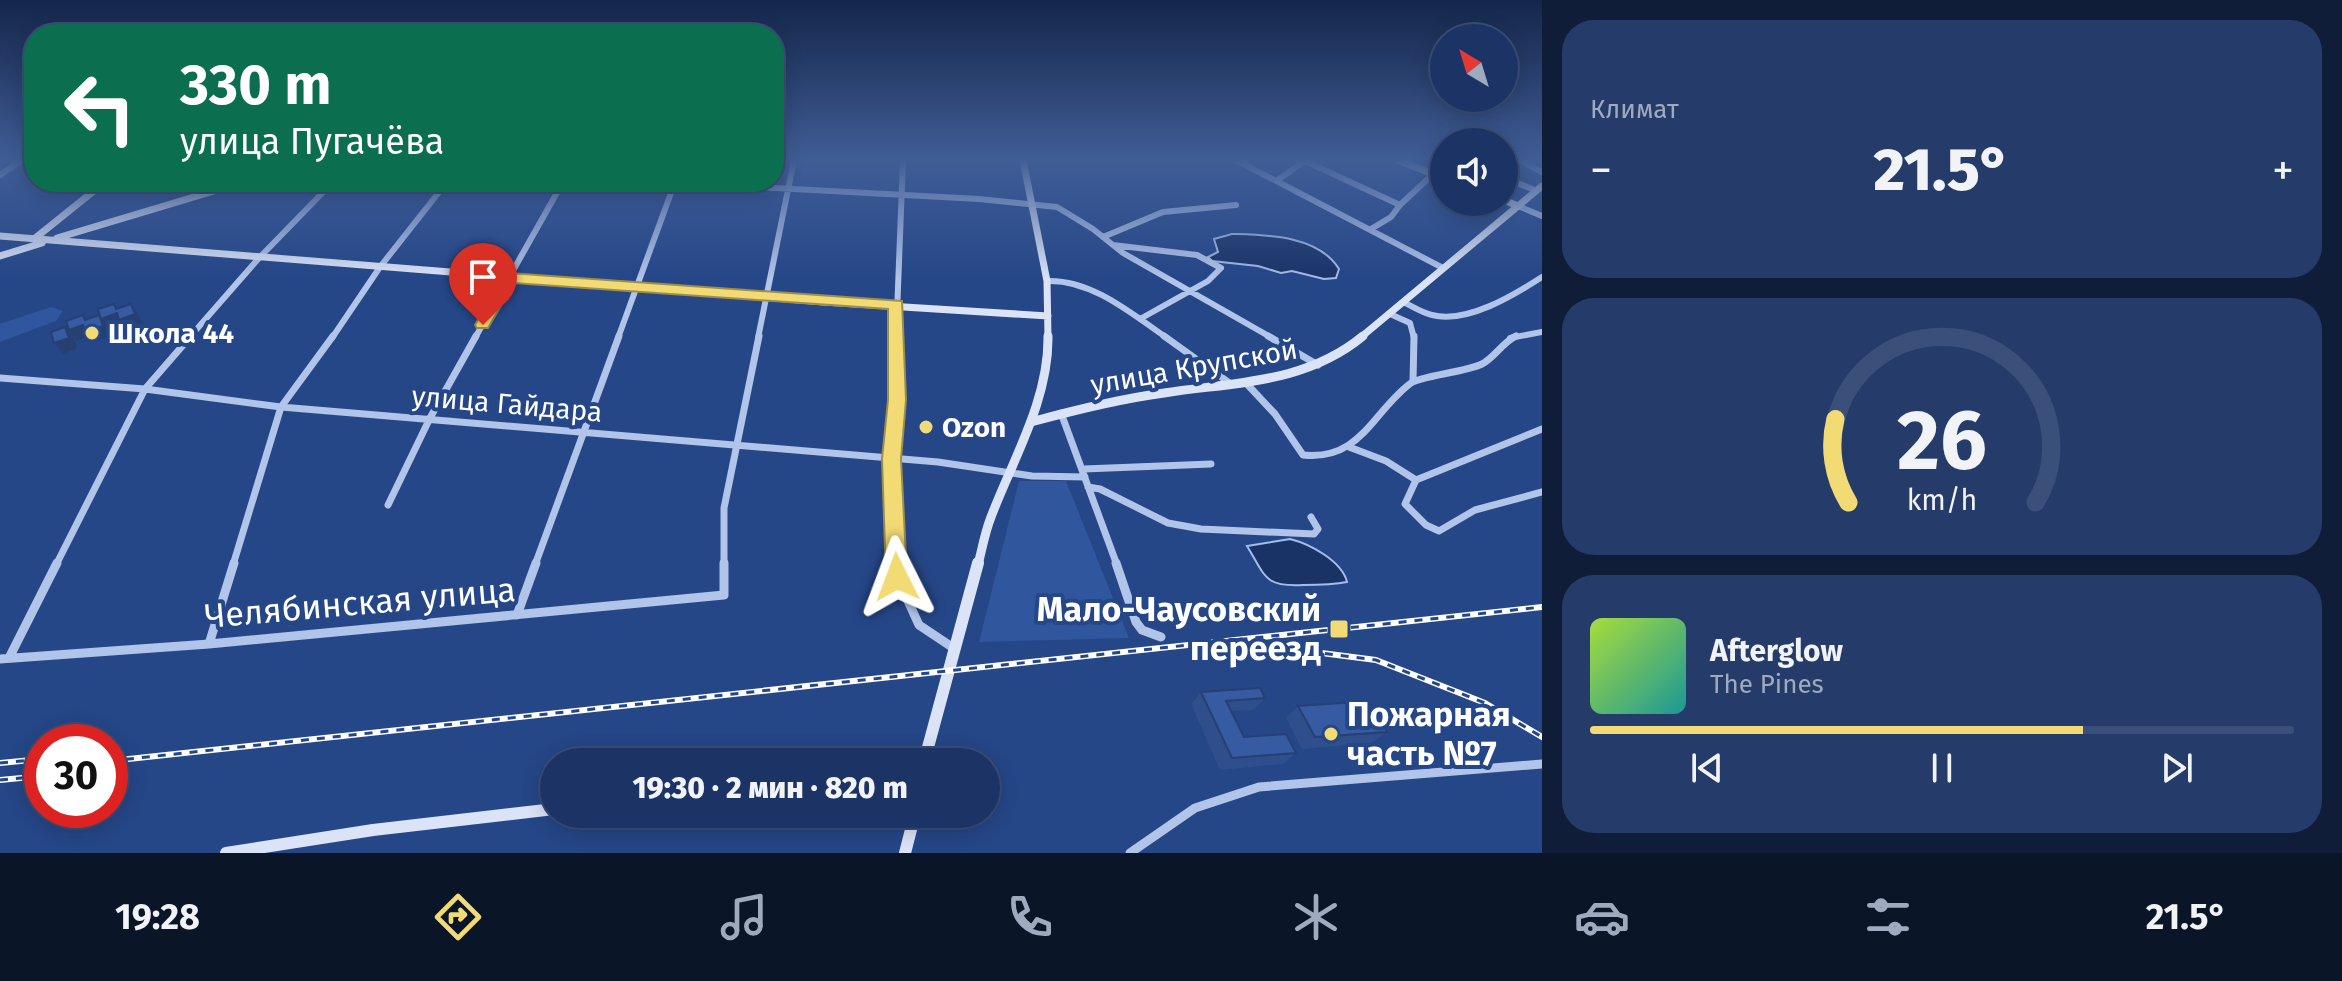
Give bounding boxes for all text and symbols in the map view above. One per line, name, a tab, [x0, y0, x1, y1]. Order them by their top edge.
north arrow	[1430, 24, 1518, 112]
map controls	[1430, 24, 1518, 216]
text: 330 m	[180, 52, 332, 119]
icon: left	[48, 56, 152, 160]
text: Климат	[1590, 94, 1679, 125]
text: улица Пугачёва	[180, 120, 444, 164]
button: sound	[1430, 128, 1518, 216]
text: 21.5°	[1874, 134, 2010, 206]
text: −	[1590, 144, 1612, 197]
text: +	[2272, 144, 2294, 197]
pin	[449, 243, 517, 325]
icon: arrive	[461, 255, 505, 299]
place label: Школа 44	[108, 317, 234, 350]
marker: Школа 44	[83, 324, 101, 342]
street label: улица Крупской	[1088, 333, 1300, 401]
street label: улица Гайдара	[410, 379, 604, 429]
text: 26	[1897, 390, 1987, 490]
place label: Ozon	[942, 411, 1006, 444]
marker: Ozon	[917, 418, 935, 436]
text: km/h	[1907, 483, 1977, 518]
position arrow	[855, 535, 939, 619]
street label: Челябинская улица	[203, 569, 517, 637]
place label: Мало-Чаусовский переезд	[1037, 589, 1321, 669]
marker: Мало-Чаусовский переезд	[1328, 618, 1350, 640]
text: Afterglow	[1710, 633, 1843, 669]
text: The Pines	[1710, 669, 1824, 700]
place label: Пожарная часть №7	[1347, 694, 1511, 774]
speed limit sign: 30	[24, 724, 128, 828]
marker: Пожарная часть №7	[1322, 725, 1340, 743]
icon: previous	[1685, 746, 1729, 790]
icon: pause	[1920, 746, 1964, 790]
icon: next	[2155, 746, 2199, 790]
text: 19:30 · 2 мин · 820 m	[632, 770, 908, 806]
icon: directions	[430, 889, 486, 945]
icon: music	[716, 889, 772, 945]
icon: phone	[1002, 889, 1058, 945]
icon: climate	[1288, 889, 1344, 945]
icon: car	[1574, 889, 1630, 945]
icon: filters	[1860, 889, 1916, 945]
text: 19:28	[115, 895, 200, 939]
text: 21.5°	[2146, 895, 2227, 939]

